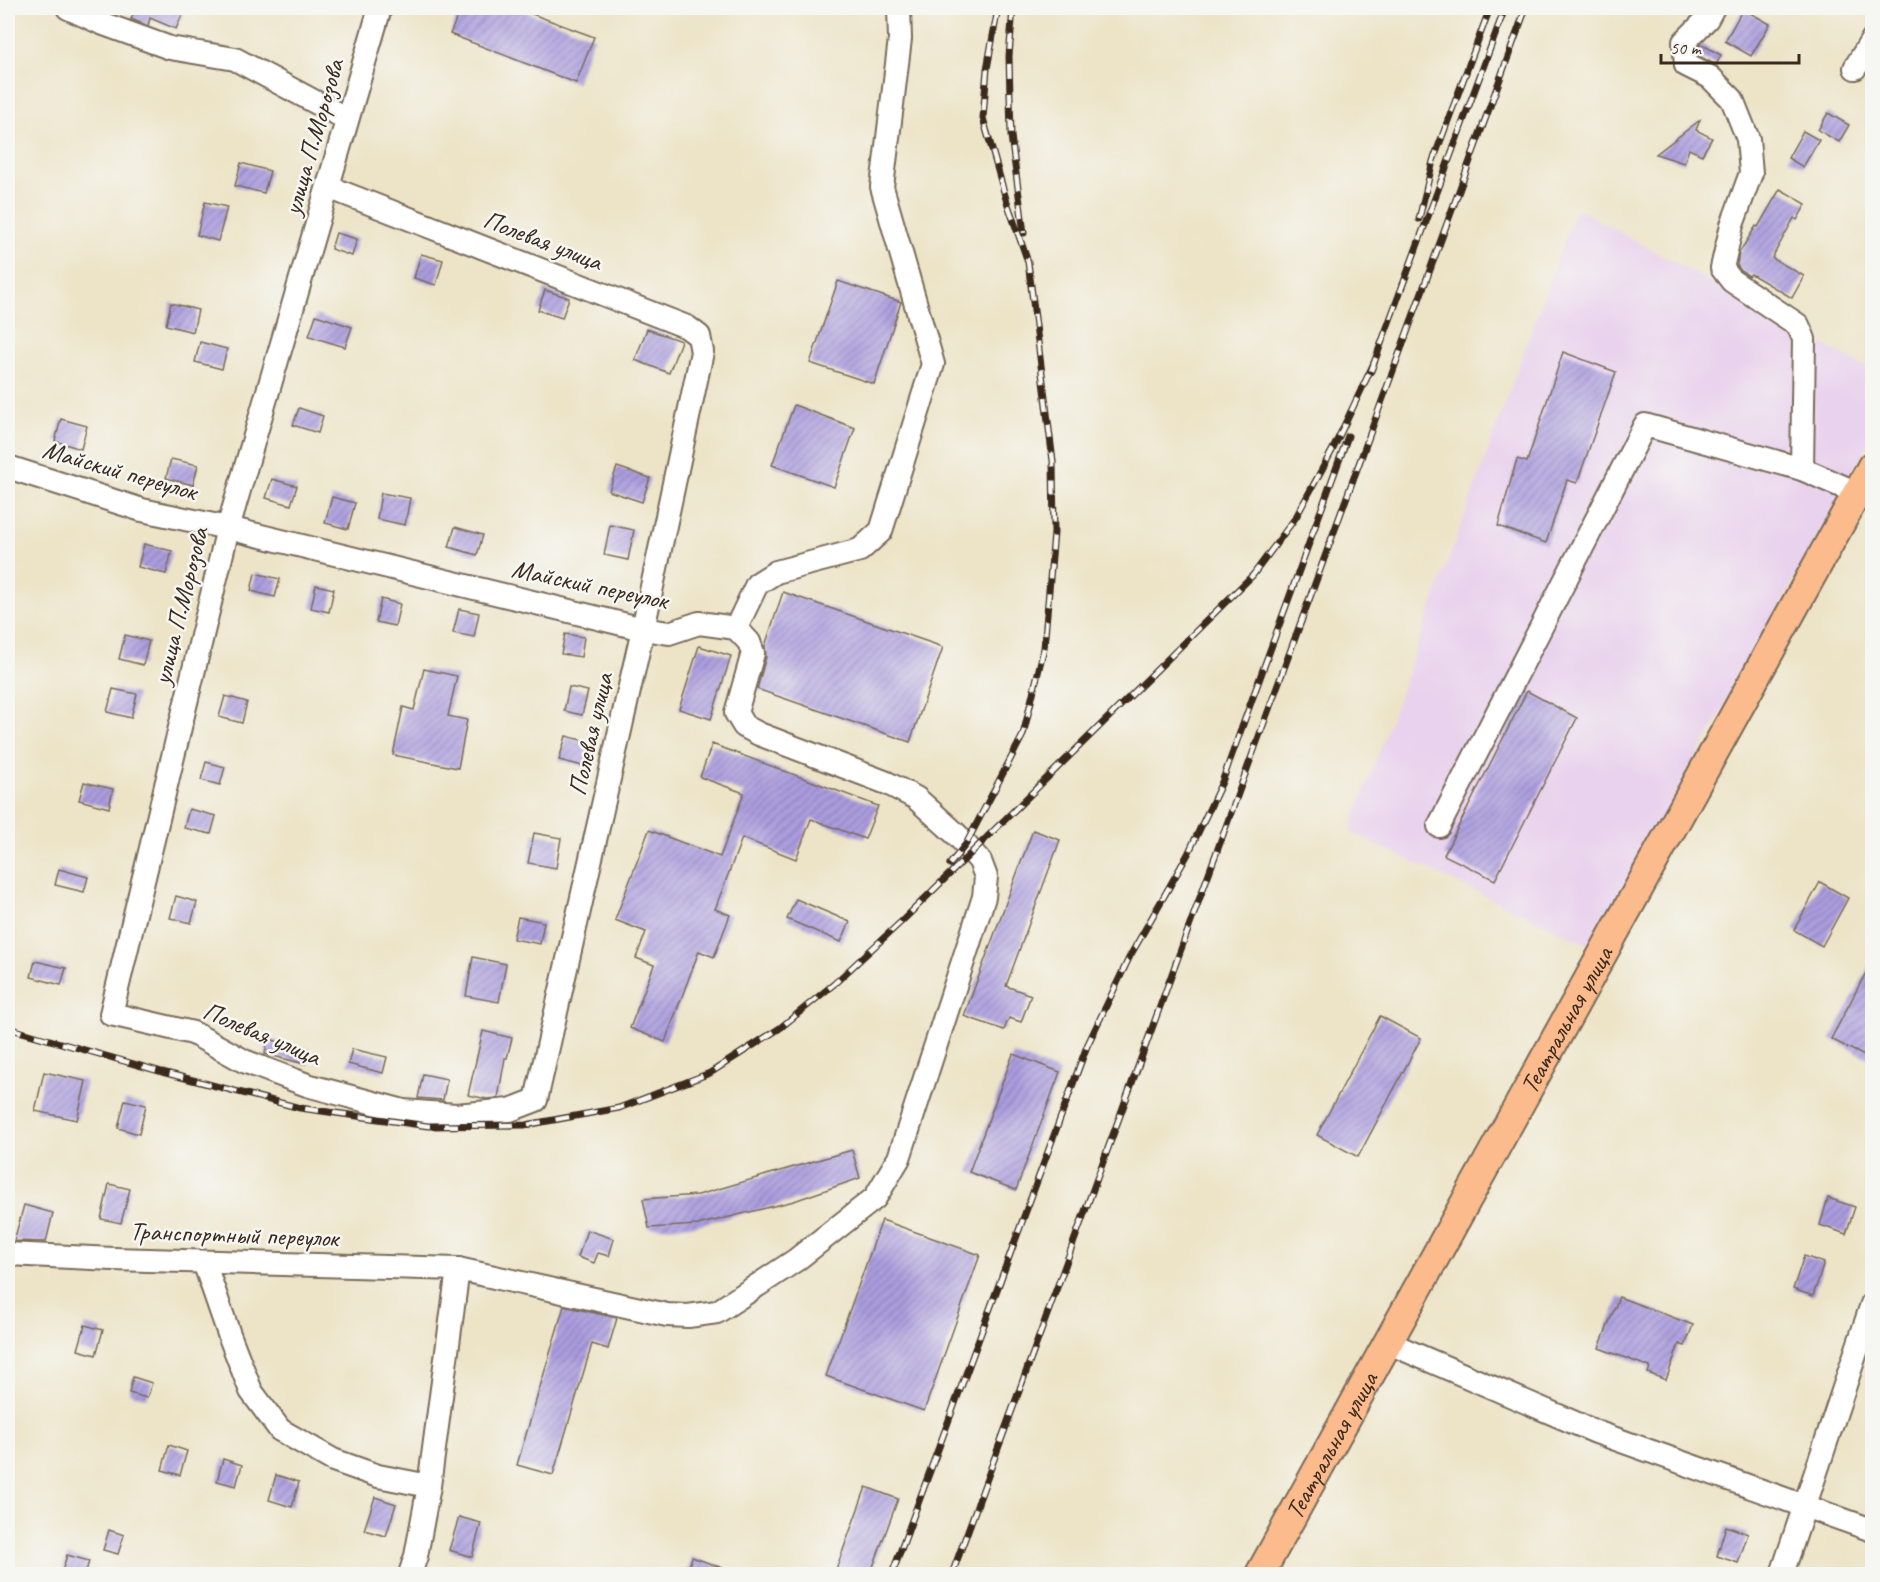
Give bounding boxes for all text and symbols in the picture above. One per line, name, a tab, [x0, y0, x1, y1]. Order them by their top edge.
scale bar	[1661, 27, 1799, 65]
text: 50 m	[1670, 37, 1703, 59]
street label: улица П.Морозова	[275, 54, 352, 221]
street label: Полевая улица	[479, 203, 608, 279]
street label: Майский переулок	[39, 433, 203, 509]
street label: улица П.Морозова	[145, 523, 216, 690]
street label: Майский переулок	[509, 552, 673, 618]
street label: Полевая улица	[560, 668, 621, 798]
street label: Театральная улица	[1513, 940, 1621, 1099]
street label: Полевая улица	[198, 994, 327, 1074]
street label: Транспортный переулок	[129, 1214, 341, 1255]
street label: Театральная улица	[1278, 1365, 1386, 1525]

